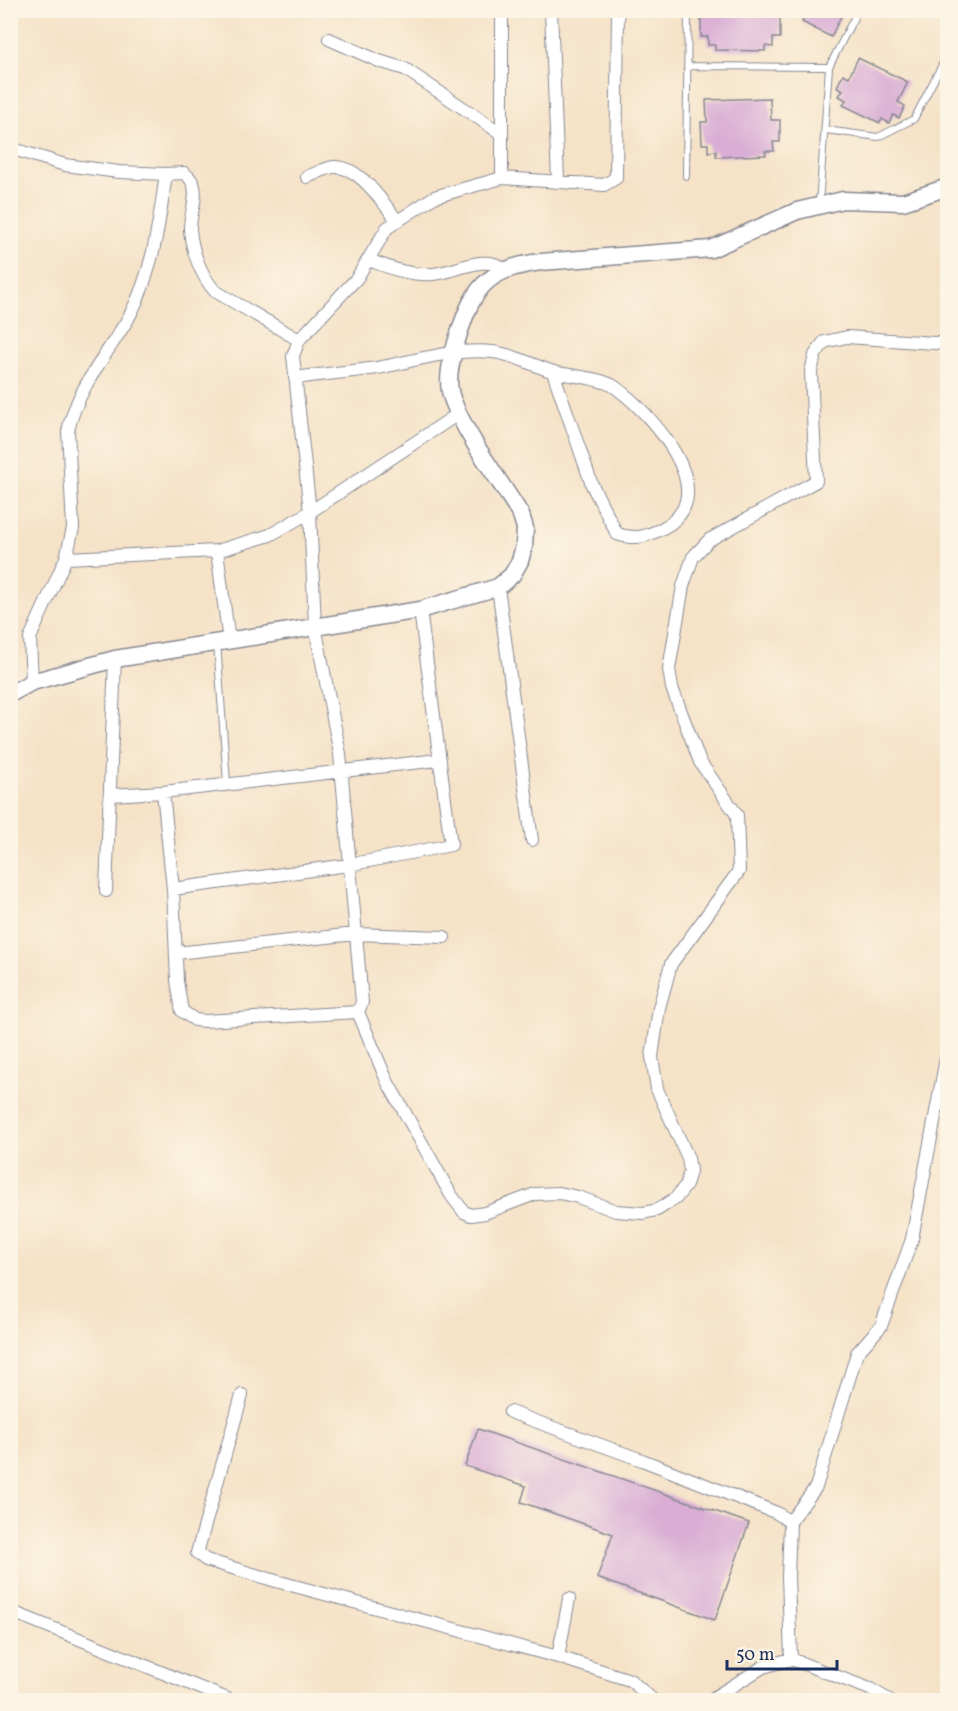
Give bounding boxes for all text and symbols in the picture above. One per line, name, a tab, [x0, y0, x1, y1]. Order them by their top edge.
scale bar	[727, 1633, 836, 1671]
text: 50 m	[736, 1643, 775, 1668]

